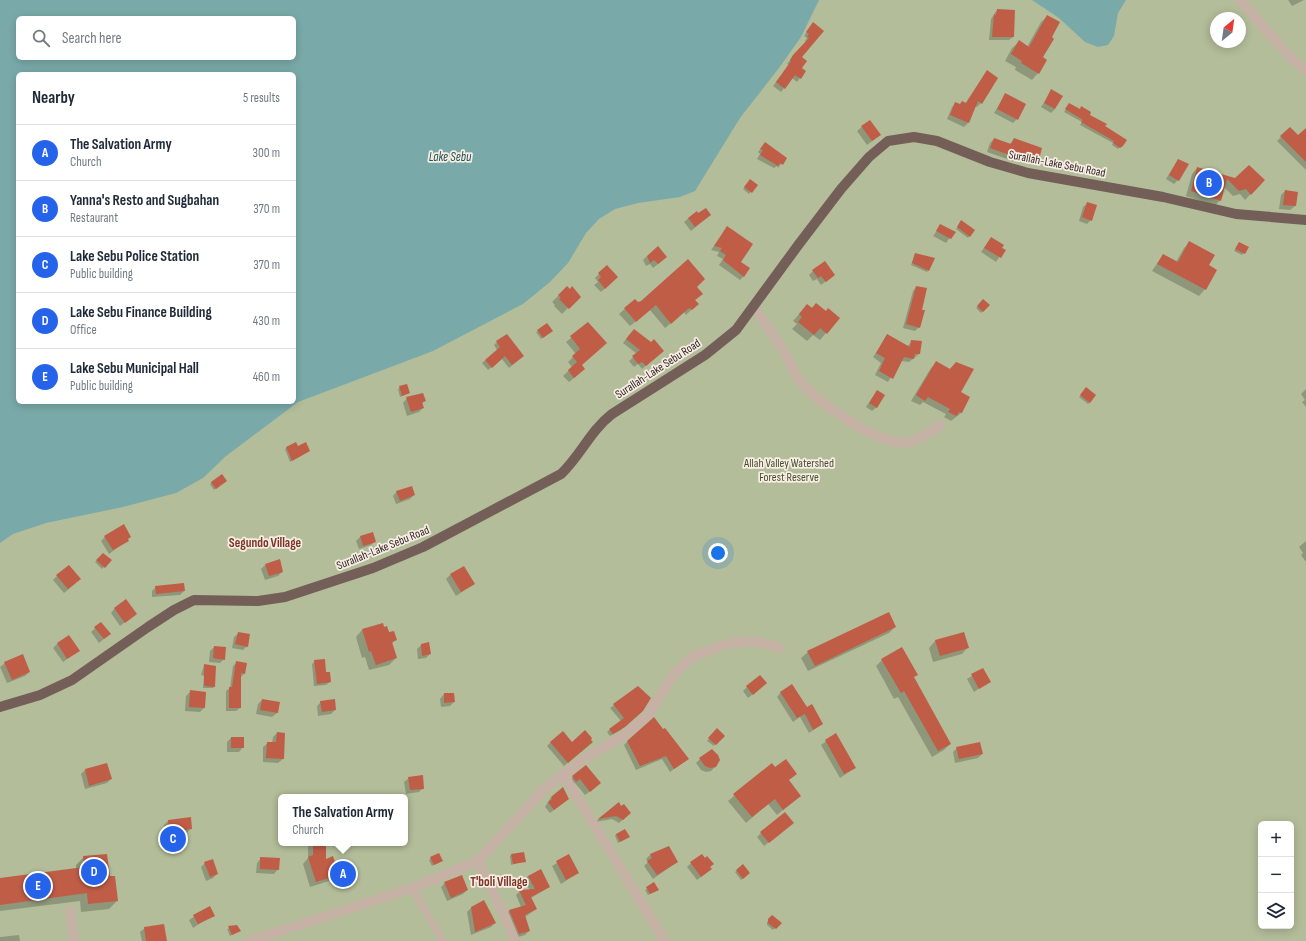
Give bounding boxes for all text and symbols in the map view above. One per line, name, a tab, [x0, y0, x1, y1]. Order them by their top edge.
north arrow	[1210, 12, 1246, 48]
search box	[16, 16, 296, 60]
icon: search	[30, 27, 52, 49]
text: Search here	[62, 29, 122, 48]
text: Nearby	[32, 88, 75, 108]
text: 5 results	[243, 90, 280, 106]
text: The Salvation Army	[70, 135, 172, 154]
text: A	[42, 145, 48, 161]
text: 300 m	[253, 145, 280, 161]
street label: Surallah-Lake Sebu Road	[1007, 147, 1107, 181]
water label: Lake Sebu	[429, 149, 472, 165]
text: Church	[70, 154, 102, 170]
pin: B	[1196, 168, 1222, 198]
text: Yanna's Resto and Sugbahan	[70, 191, 219, 210]
text: B	[42, 201, 48, 217]
text: 370 m	[253, 201, 280, 217]
text: Restaurant	[70, 210, 118, 226]
text: Lake Sebu Police Station	[70, 247, 199, 266]
text: C	[42, 257, 48, 273]
text: 370 m	[253, 257, 280, 273]
text: Public building	[70, 266, 133, 282]
text: Lake Sebu Finance Building	[70, 303, 212, 322]
text: D	[42, 313, 48, 329]
text: 430 m	[253, 313, 280, 329]
text: Office	[70, 322, 97, 338]
street label: Surallah-Lake Sebu Road	[613, 336, 703, 402]
text: Lake Sebu Municipal Hall	[70, 359, 199, 378]
text: E	[42, 369, 48, 385]
text: 460 m	[253, 369, 280, 385]
text: Public building	[70, 378, 133, 394]
park label: Allah Valley Watershed Forest Reserve	[743, 456, 834, 485]
street label: Surallah-Lake Sebu Road	[334, 523, 432, 573]
district label: Segundo Village	[229, 535, 302, 551]
your location	[708, 543, 728, 563]
popup	[278, 794, 408, 846]
text: The Salvation Army	[292, 803, 394, 822]
map controls	[1258, 821, 1294, 929]
button: +	[1258, 821, 1294, 857]
text: Church	[292, 822, 324, 838]
pin: C	[160, 824, 186, 854]
pin: D	[81, 857, 107, 887]
button: −	[1258, 857, 1294, 893]
pin: A	[330, 859, 356, 889]
pin: E	[25, 871, 51, 901]
district label: T'boli Village	[470, 874, 528, 890]
button: layers	[1258, 893, 1294, 929]

